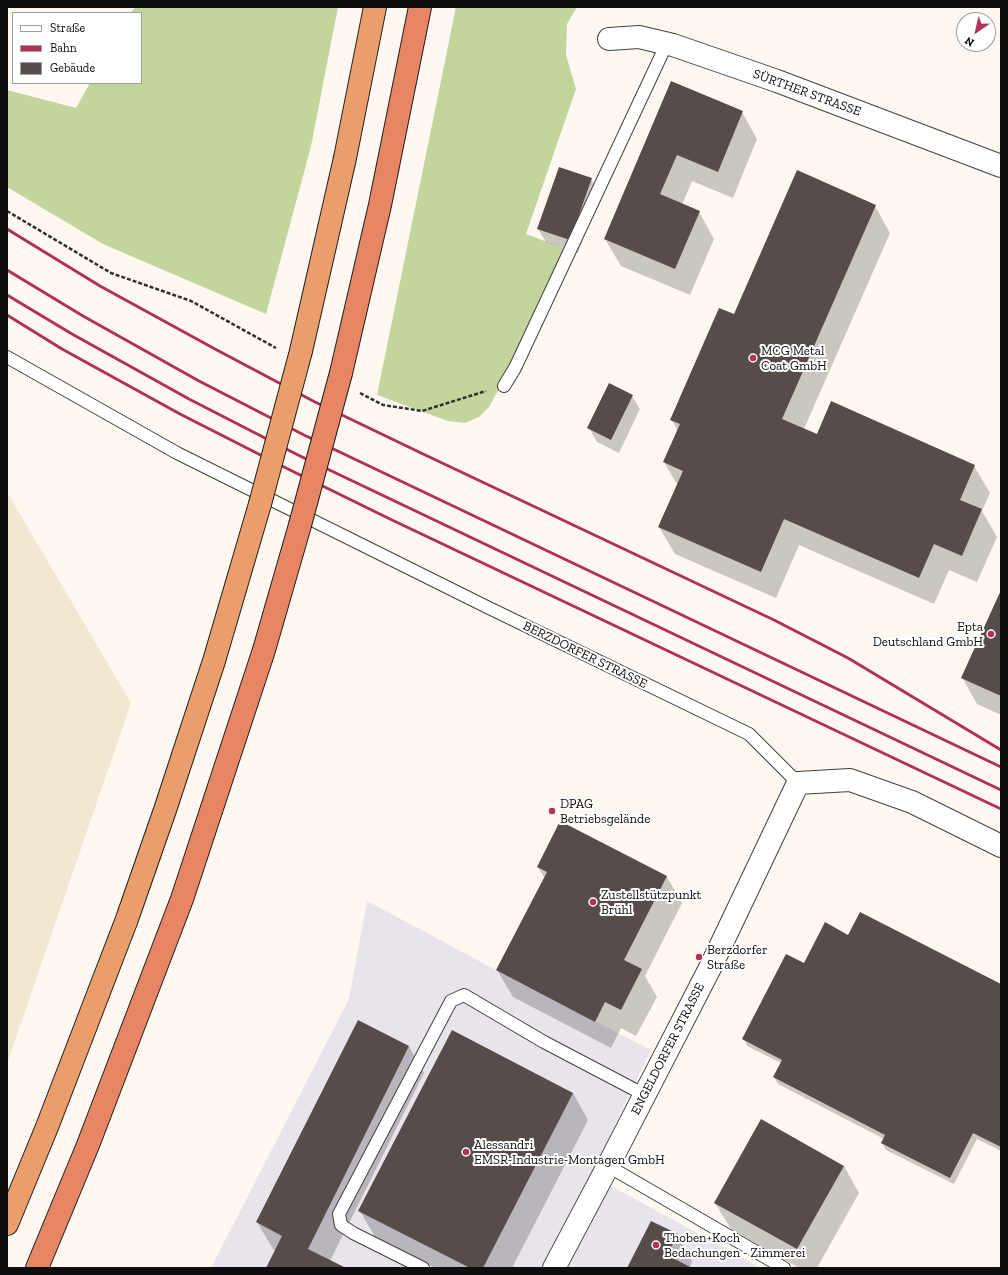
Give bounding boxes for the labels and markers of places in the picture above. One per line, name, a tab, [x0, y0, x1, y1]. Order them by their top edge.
place label: MCG Metal Coat GmbH	[761, 343, 827, 374]
marker: MCG Metal Coat GmbH	[748, 353, 758, 363]
place label: Epta Deutschland GmbH	[873, 619, 983, 650]
marker: Epta Deutschland GmbH	[986, 629, 996, 639]
place label: DPAG Betriebsgelände	[560, 796, 650, 827]
marker: DPAG Betriebsgelände	[547, 806, 557, 816]
place label: Zustellstützpunkt Brühl	[601, 887, 701, 918]
marker: Zustellstützpunkt Brühl	[588, 897, 598, 907]
place label: Berzdorfer Straße	[707, 942, 767, 973]
marker: Berzdorfer Straße	[694, 952, 704, 962]
place label: Alessandri EMSR-Industrie-Montagen GmbH	[474, 1137, 665, 1168]
marker: Alessandri EMSR-Industrie-Montagen GmbH	[461, 1147, 471, 1157]
place label: Thoben+Koch Bedachungen - Zimmerei	[664, 1230, 805, 1261]
marker: Thoben+Koch Bedachungen - Zimmerei	[651, 1240, 661, 1250]

